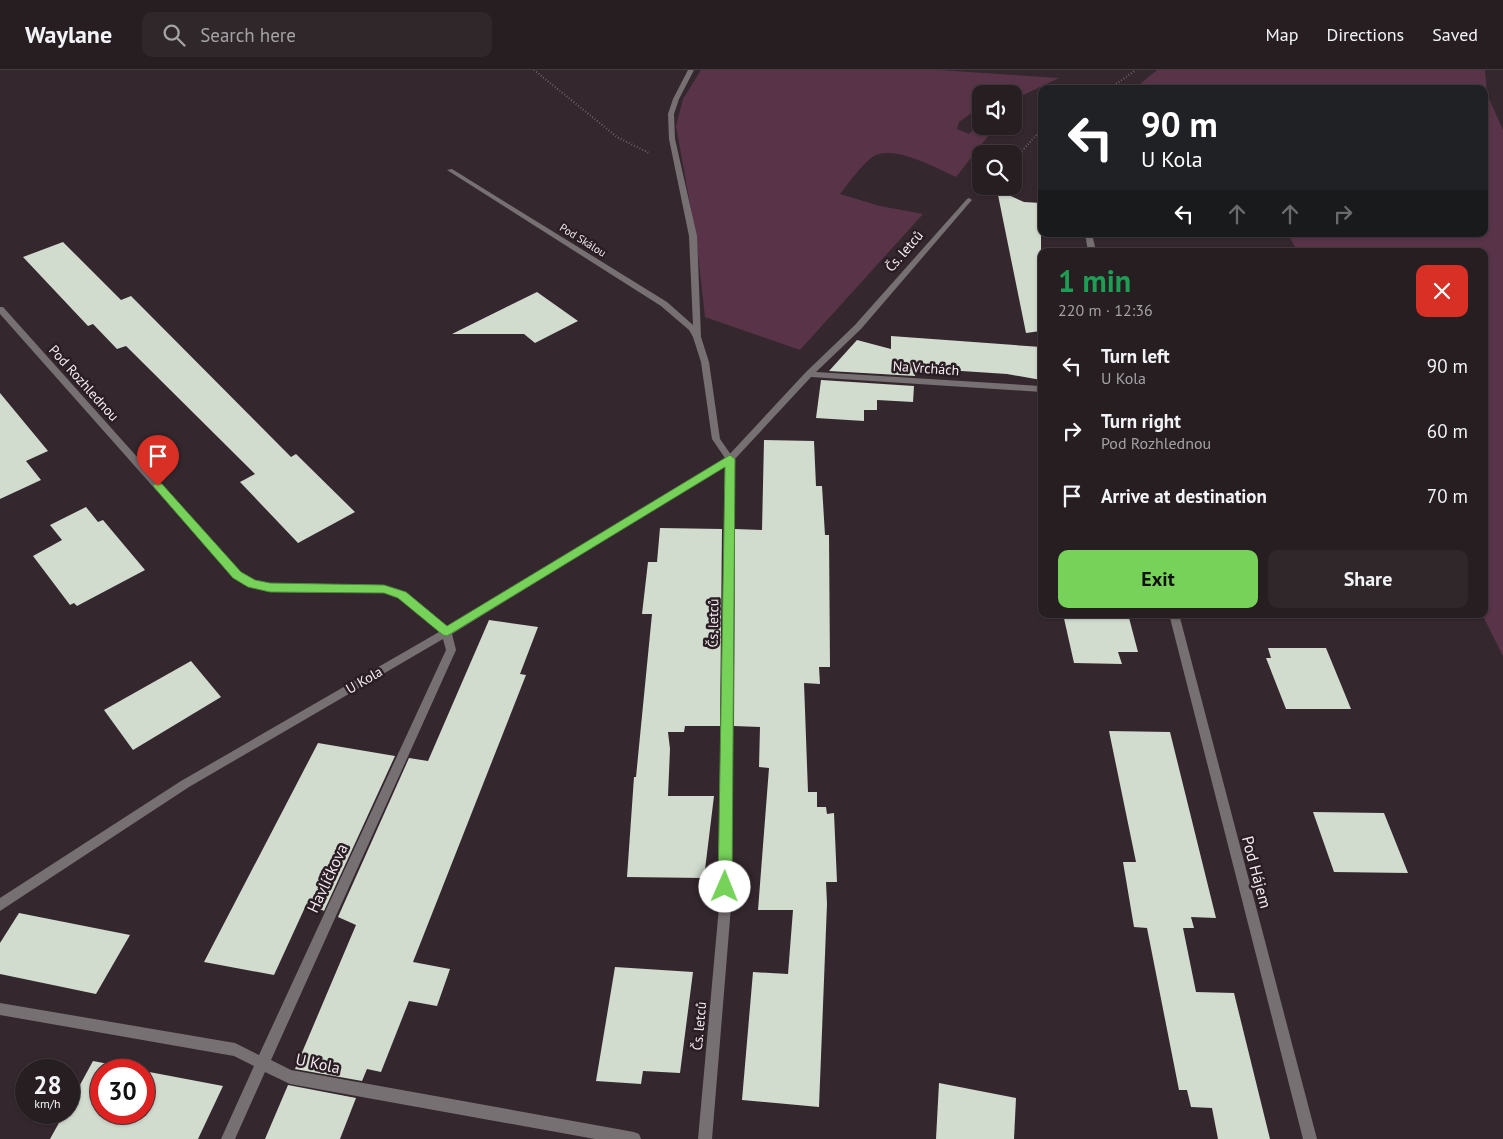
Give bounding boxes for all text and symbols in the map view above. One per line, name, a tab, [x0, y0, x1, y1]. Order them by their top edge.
search box	[142, 12, 492, 57]
text: Waylane	[25, 19, 112, 50]
icon: search	[160, 21, 188, 49]
text: Search here	[200, 23, 296, 47]
text: Map	[1266, 23, 1298, 46]
text: Directions	[1326, 23, 1404, 46]
text: Saved	[1432, 23, 1478, 46]
map controls	[972, 85, 1022, 195]
button: sound	[972, 85, 1022, 135]
text: 90 m	[1141, 101, 1218, 147]
icon: left	[1058, 105, 1123, 170]
button: search	[972, 145, 1022, 195]
text: U Kola	[1141, 145, 1203, 173]
icon: left	[1170, 200, 1198, 228]
icon: ahead	[1223, 200, 1251, 228]
icon: ahead	[1276, 200, 1304, 228]
icon: right	[1329, 200, 1357, 228]
street label: Pod Skálou	[557, 220, 609, 260]
street label: Čs. letců	[881, 227, 927, 275]
text: 1 min	[1058, 261, 1131, 300]
button: close	[1416, 265, 1468, 317]
text: 220 m · 12:36	[1058, 300, 1153, 320]
street label: Pod Rozhlednou	[45, 341, 123, 425]
text: Turn left	[1101, 344, 1170, 368]
icon: left	[1058, 352, 1086, 380]
text: 90 m	[1427, 354, 1468, 378]
street label: Na Vrchách	[892, 357, 960, 379]
text: U Kola	[1101, 368, 1146, 388]
text: Turn right	[1101, 409, 1181, 433]
icon: right	[1058, 417, 1086, 445]
text: 60 m	[1427, 419, 1468, 443]
text: Pod Rozhlednou	[1101, 433, 1211, 453]
pin	[137, 435, 179, 486]
icon: arrive	[144, 442, 172, 470]
icon: arrive	[1058, 482, 1086, 510]
text: Arrive at destination	[1101, 484, 1267, 508]
text: 70 m	[1427, 484, 1468, 508]
button: Exit	[1058, 550, 1258, 608]
button: Share	[1268, 550, 1468, 608]
street label: Čs. letců	[704, 598, 722, 648]
street label: U Kola	[342, 662, 386, 698]
street label: Pod Hájem	[1238, 834, 1276, 910]
street label: Havlíčkova	[302, 840, 352, 916]
position arrow	[698, 860, 750, 912]
street label: Čs. letců	[688, 1001, 710, 1051]
street label: U Kola	[294, 1049, 342, 1077]
speed limit sign: 30	[90, 1059, 155, 1124]
text: 28	[33, 1069, 62, 1101]
text: km/h	[34, 1096, 61, 1111]

